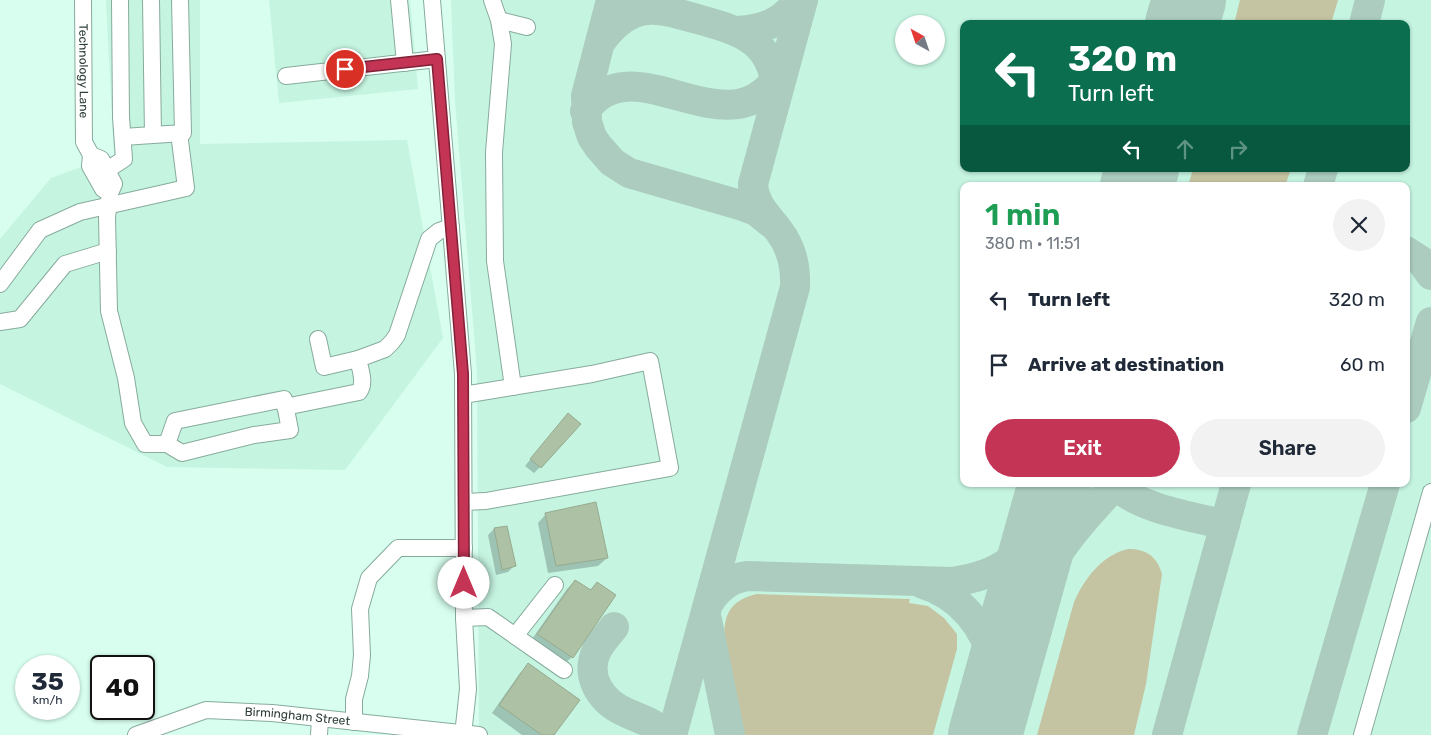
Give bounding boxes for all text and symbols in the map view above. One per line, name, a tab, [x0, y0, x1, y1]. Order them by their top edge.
north arrow	[895, 15, 945, 65]
map controls	[895, 15, 945, 65]
street label: Technology Lane	[76, 24, 91, 118]
text: 320 m	[1068, 38, 1177, 80]
icon: left	[985, 40, 1050, 105]
pin	[324, 48, 366, 90]
icon: arrive	[331, 55, 359, 83]
text: Turn left	[1068, 80, 1154, 107]
icon: left	[1118, 135, 1146, 163]
icon: ahead	[1171, 135, 1199, 163]
icon: right	[1224, 135, 1252, 163]
text: 1 min	[985, 197, 1060, 233]
button: close	[1333, 199, 1385, 251]
text: 380 m · 11:51	[985, 234, 1080, 253]
icon: left	[985, 286, 1013, 314]
text: Turn left	[1028, 288, 1110, 311]
text: 320 m	[1329, 288, 1385, 311]
icon: arrive	[985, 351, 1013, 379]
text: Arrive at destination	[1028, 353, 1224, 376]
text: 60 m	[1340, 353, 1385, 376]
button: Exit	[985, 419, 1180, 477]
button: Share	[1190, 419, 1385, 477]
position arrow	[437, 556, 489, 608]
speed limit sign: 40	[90, 655, 155, 720]
text: 35	[31, 667, 64, 696]
text: km/h	[33, 693, 62, 707]
street label: Birmingham Street	[244, 705, 351, 728]

